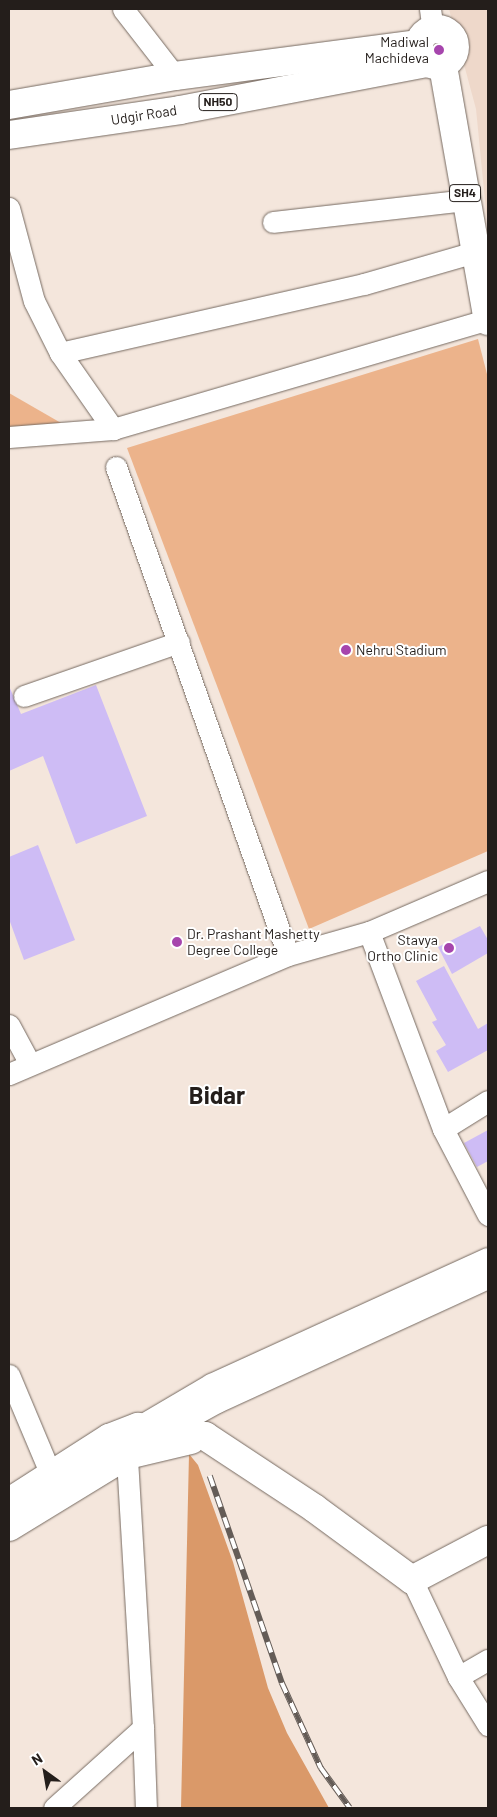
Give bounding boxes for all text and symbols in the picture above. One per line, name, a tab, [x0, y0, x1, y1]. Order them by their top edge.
place label: Madiwal Machideva	[365, 34, 429, 66]
marker: Madiwal Machideva	[433, 44, 445, 56]
road number: NH50	[198, 92, 238, 111]
street label: Udgir Road	[110, 101, 178, 129]
road number: SH4	[449, 184, 481, 202]
place label: Nehru Stadium	[356, 642, 447, 658]
marker: Nehru Stadium	[340, 644, 352, 656]
place label: Dr. Prashant Mashetty Degree College	[187, 926, 320, 959]
place label: Stavya Ortho Clinic	[367, 932, 438, 964]
marker: Dr. Prashant Mashetty Degree College	[171, 936, 183, 948]
marker: Stavya Ortho Clinic	[442, 941, 456, 955]
district label: Bidar	[189, 1081, 245, 1109]
north arrow	[20, 1747, 70, 1797]
text: N	[28, 1749, 45, 1769]

